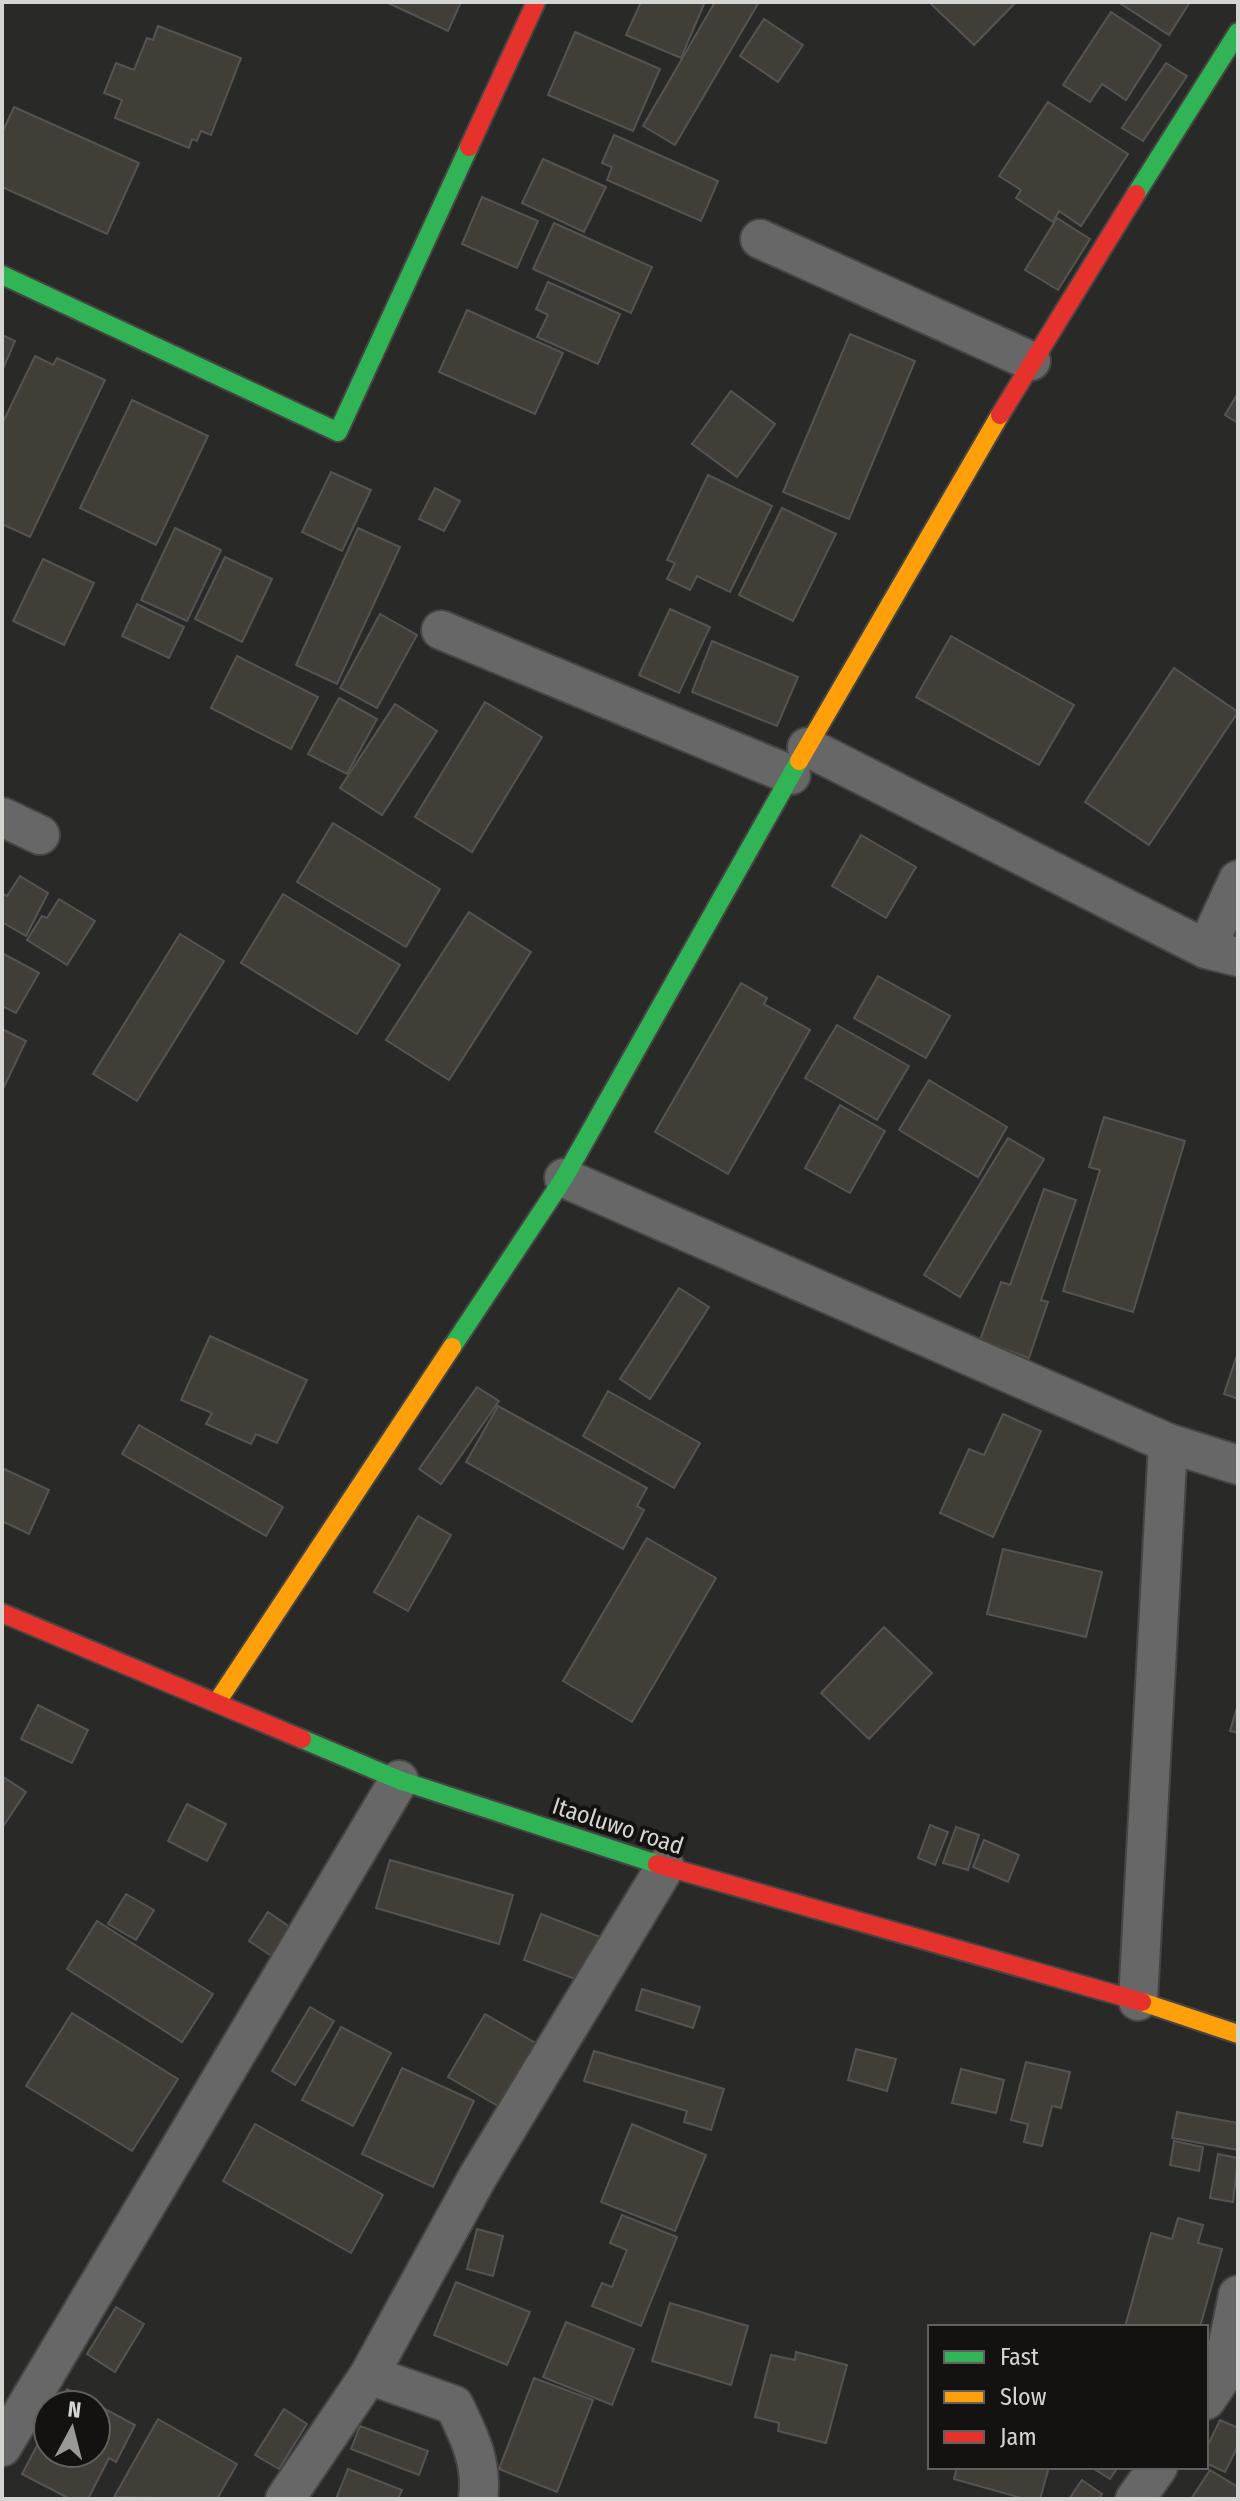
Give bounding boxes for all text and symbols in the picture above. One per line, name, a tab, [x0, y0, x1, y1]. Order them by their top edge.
street label: Itaoluwo road	[549, 1792, 687, 1860]
legend	[928, 2325, 1208, 2469]
text: Fast	[1000, 2343, 1039, 2371]
text: Slow	[1000, 2383, 1047, 2411]
north arrow	[32, 2389, 112, 2469]
text: N	[66, 2395, 83, 2424]
text: Jam	[1000, 2423, 1037, 2451]

